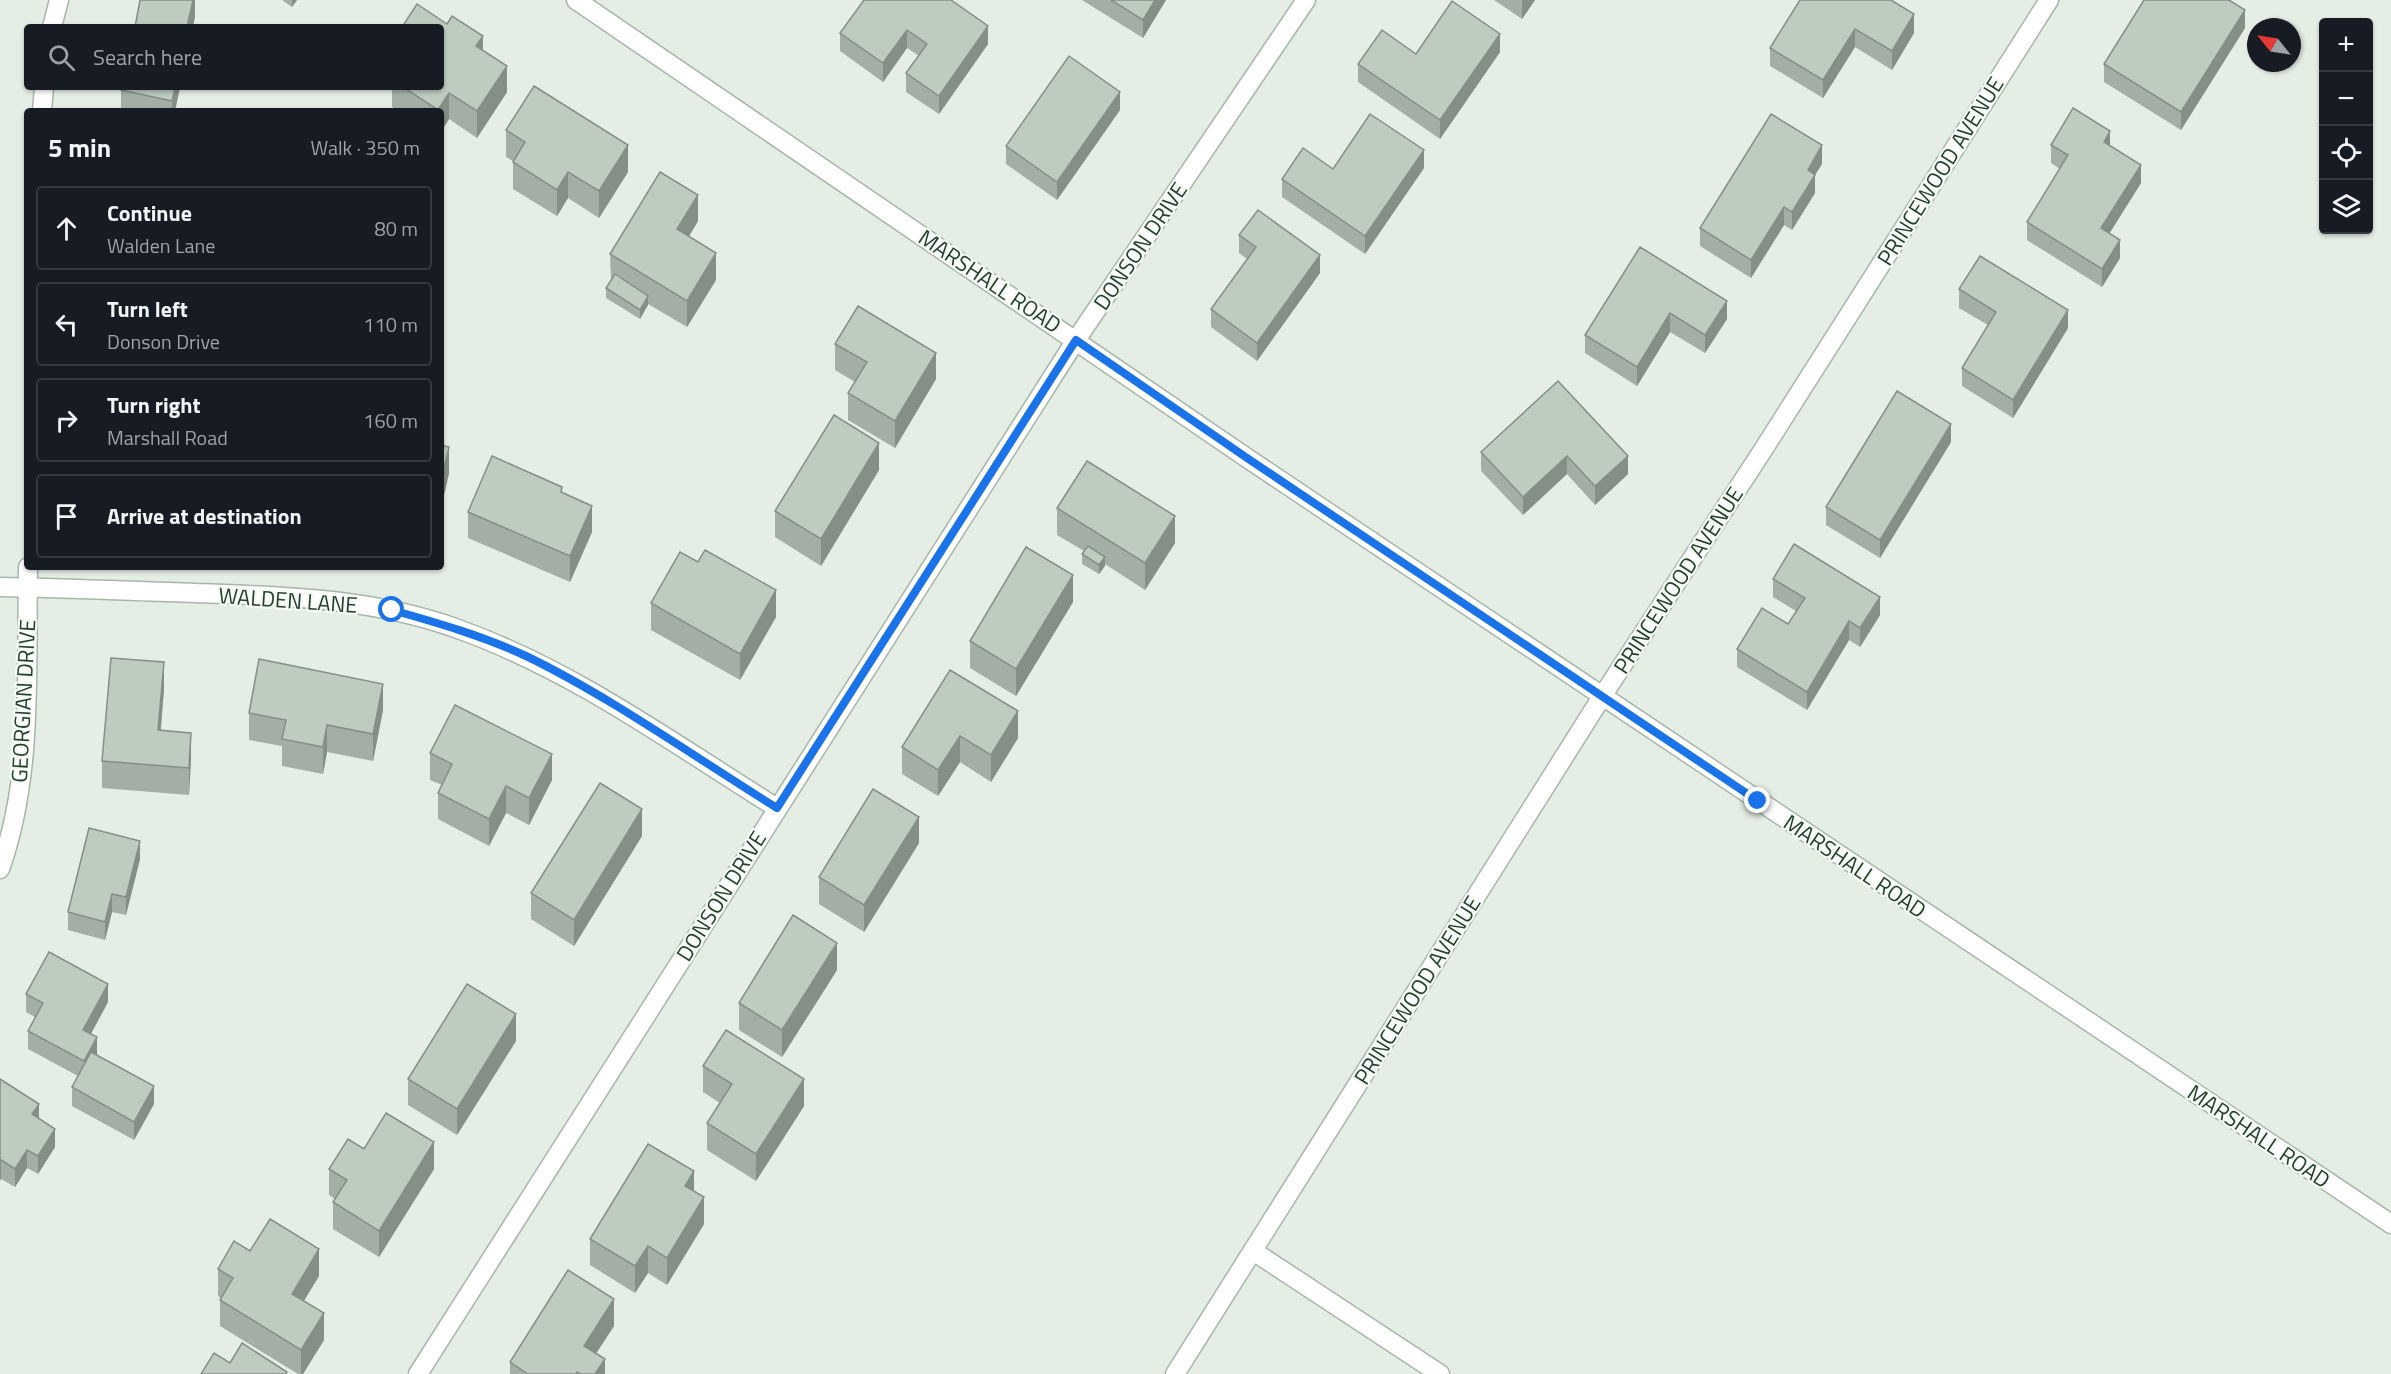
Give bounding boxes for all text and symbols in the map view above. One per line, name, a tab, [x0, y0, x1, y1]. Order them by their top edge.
north arrow	[2247, 18, 2301, 72]
map controls	[2319, 18, 2373, 234]
button: +	[2319, 18, 2373, 72]
search box	[24, 24, 444, 90]
text: Search here	[93, 40, 202, 74]
icon: search	[45, 41, 78, 74]
street label: PRINCEWOOD AVENUE	[1868, 70, 2012, 272]
button: −	[2319, 72, 2373, 126]
button: locate	[2319, 126, 2373, 180]
text: 5 min	[48, 128, 111, 167]
text: Walk · 350 m	[311, 132, 420, 163]
street label: DONSON DRIVE	[1085, 175, 1195, 317]
button: layers	[2319, 180, 2373, 234]
text: Continue	[107, 196, 192, 230]
icon: ahead	[50, 212, 83, 245]
text: 80 m	[374, 213, 418, 244]
street label: MARSHALL ROAD	[912, 220, 1068, 342]
text: Walden Lane	[107, 230, 215, 261]
text: Turn left	[107, 292, 188, 326]
icon: left	[50, 308, 83, 341]
text: 110 m	[363, 309, 418, 340]
text: Donson Drive	[107, 326, 220, 357]
text: Turn right	[107, 388, 201, 422]
icon: right	[50, 404, 83, 437]
text: 160 m	[363, 405, 418, 436]
text: Marshall Road	[107, 422, 228, 453]
street label: PRINCEWOOD AVENUE	[1605, 480, 1751, 680]
text: Arrive at destination	[107, 499, 302, 533]
icon: arrive	[50, 500, 83, 533]
street label: WALDEN LANE	[217, 578, 359, 622]
route start	[378, 596, 404, 622]
street label: GEORGIAN DRIVE	[2, 618, 44, 784]
route end	[1744, 787, 1770, 813]
street label: MARSHALL ROAD	[1777, 805, 1933, 927]
street label: DONSON DRIVE	[667, 824, 775, 968]
street label: PRINCEWOOD AVENUE	[1345, 889, 1489, 1091]
street label: MARSHALL ROAD	[2181, 1075, 2337, 1197]

